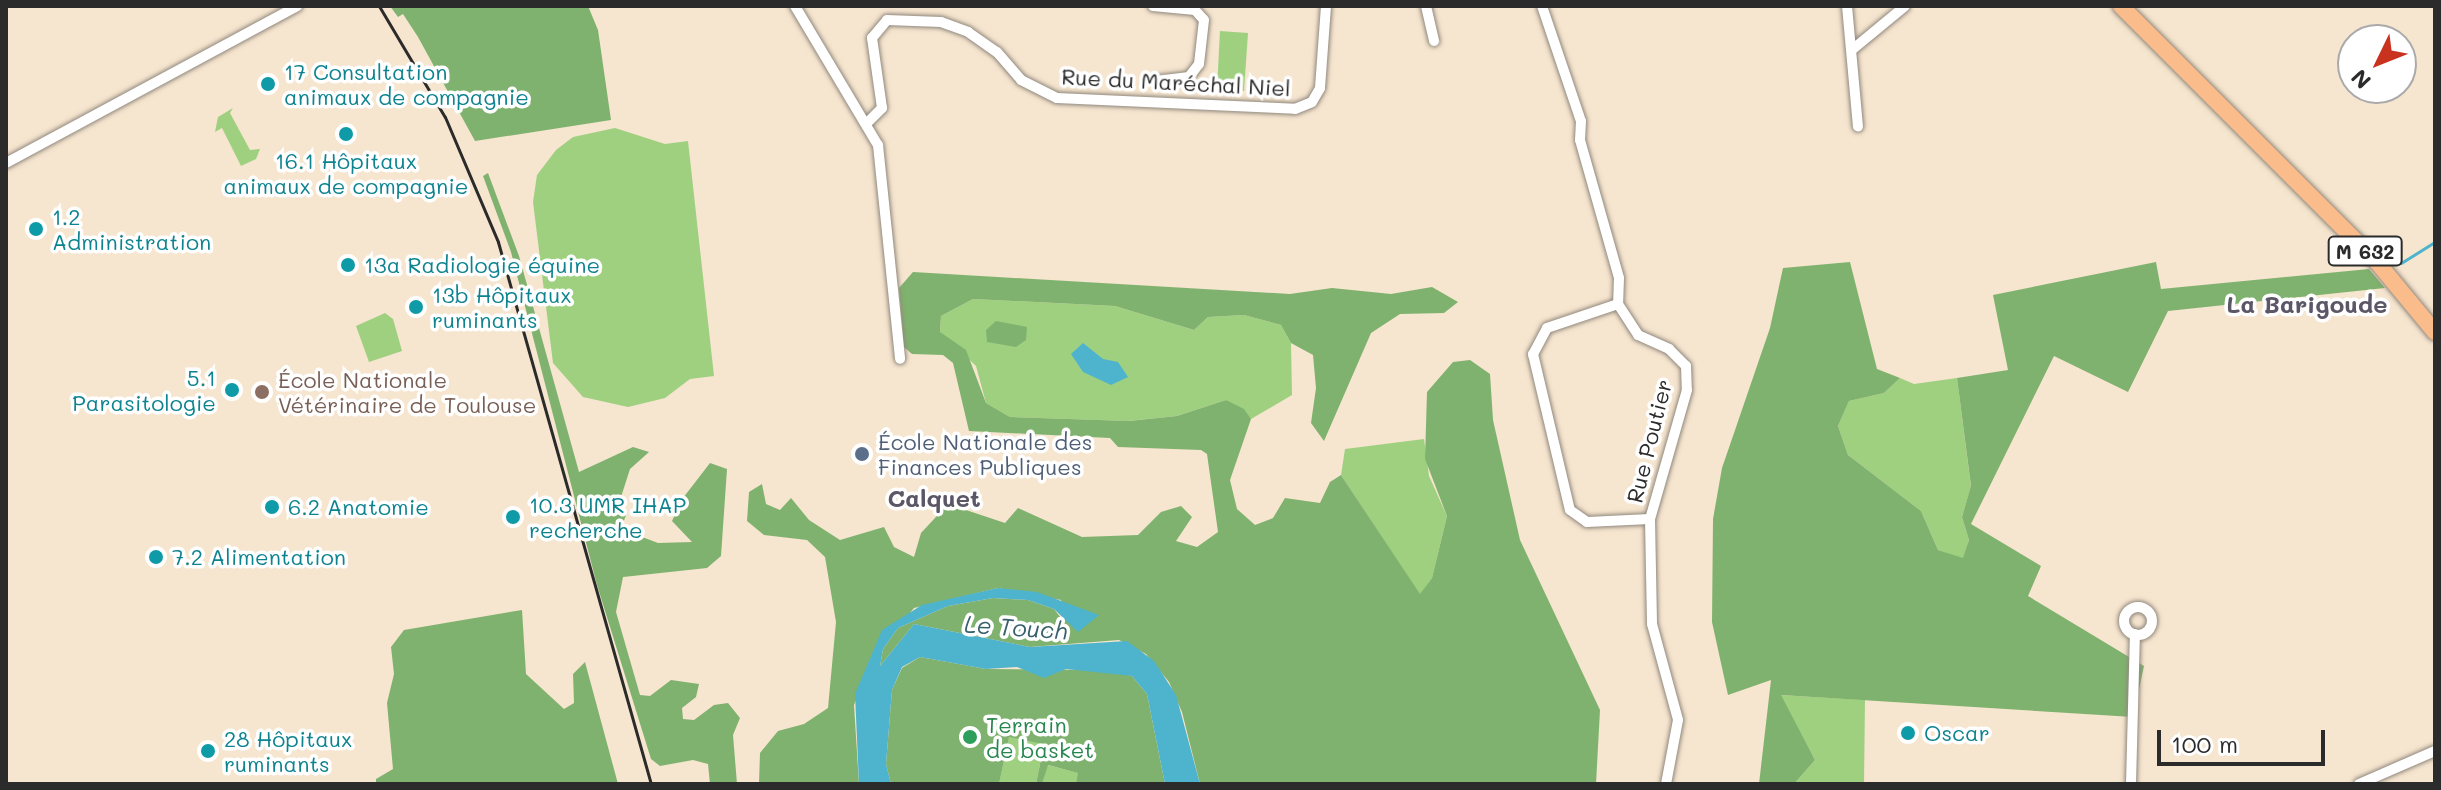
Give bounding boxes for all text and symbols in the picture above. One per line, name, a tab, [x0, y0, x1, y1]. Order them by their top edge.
north arrow	[2337, 24, 2417, 104]
place label: 17 Consultation animaux de compagnie	[284, 58, 529, 110]
street label: Rue du Maréchal Niel	[1061, 63, 1291, 101]
text: N	[2344, 63, 2377, 95]
marker: 17 Consultation animaux de compagnie	[259, 75, 277, 93]
marker: 16.1 Hôpitaux animaux de compagnie	[337, 125, 355, 143]
place label: 16.1 Hôpitaux animaux de compagnie	[224, 147, 468, 198]
place label: 1.2 Administration	[52, 203, 211, 254]
marker: 1.2 Administration	[27, 220, 45, 238]
road number: M 632	[2327, 235, 2403, 267]
place label: 13a Radiologie équine	[364, 252, 600, 278]
marker: 13a Radiologie équine	[339, 256, 357, 274]
place label: 13b Hôpitaux ruminants	[432, 281, 571, 332]
district label: La Barigoude	[2227, 290, 2387, 318]
marker: 13b Hôpitaux ruminants	[407, 298, 425, 316]
place label: 5.1 Parasitologie	[72, 364, 216, 416]
place label: École Nationale Vétérinaire de Toulouse	[278, 366, 536, 418]
street label: Rue Poutier	[1621, 376, 1677, 506]
marker: 5.1 Parasitologie	[223, 381, 241, 399]
marker: École Nationale Vétérinaire de Toulouse	[253, 383, 271, 401]
place label: École Nationale des Finances Publiques	[878, 428, 1092, 480]
marker: École Nationale des Finances Publiques	[853, 445, 871, 463]
district label: Calquet	[887, 484, 981, 512]
place label: 10.3 UMR IHAP recherche	[529, 491, 686, 542]
place label: 6.2 Anatomie	[288, 494, 429, 520]
marker: 6.2 Anatomie	[263, 498, 281, 516]
marker: 10.3 UMR IHAP recherche	[504, 508, 522, 526]
place label: 7.2 Alimentation	[172, 544, 346, 570]
marker: 7.2 Alimentation	[147, 548, 165, 566]
water label: Le Touch	[963, 609, 1069, 645]
place label: Terrain de basket	[986, 711, 1094, 762]
scale bar	[2161, 714, 2329, 764]
place label: Oscar	[1924, 720, 1990, 746]
marker: Oscar	[1899, 724, 1917, 742]
place label: 28 Hôpitaux ruminants	[224, 725, 352, 776]
marker: Terrain de basket	[961, 728, 979, 746]
text: 100 m	[2171, 728, 2238, 759]
marker: 28 Hôpitaux ruminants	[199, 742, 217, 760]

